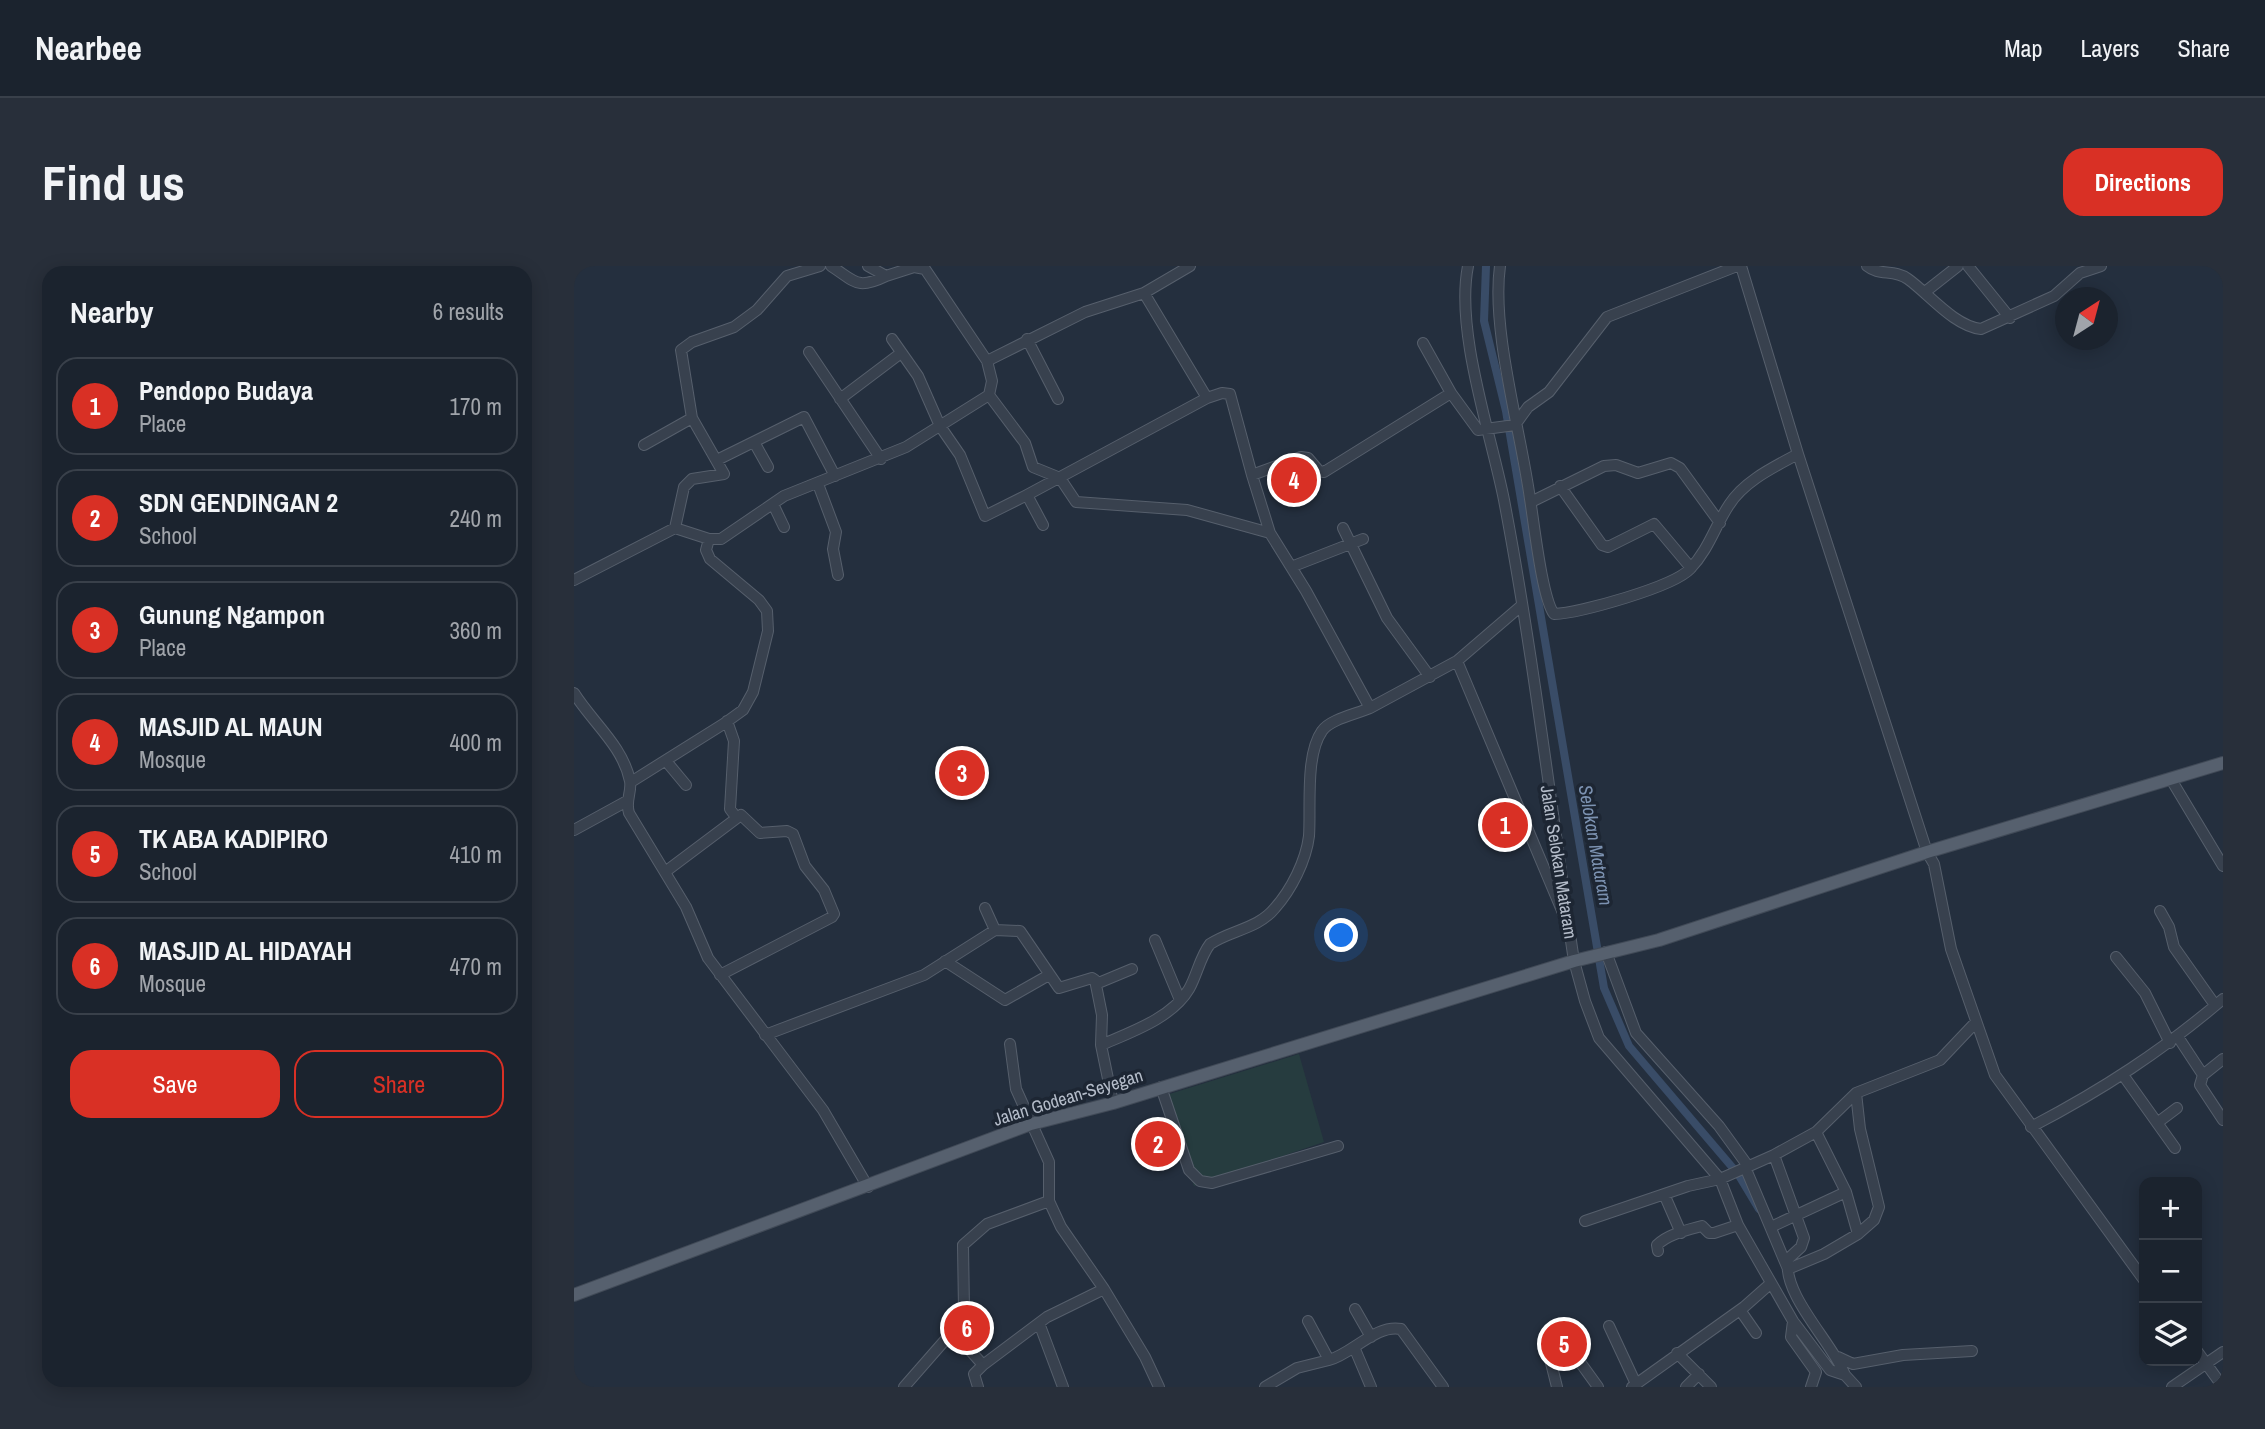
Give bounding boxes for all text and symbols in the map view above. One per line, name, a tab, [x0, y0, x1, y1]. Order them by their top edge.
text: Nearbee	[35, 26, 142, 70]
text: Map	[2004, 32, 2042, 64]
text: Layers	[2080, 32, 2139, 64]
text: Share	[2177, 32, 2230, 64]
button: Directions	[2063, 148, 2223, 216]
text: Find us	[42, 149, 185, 215]
north arrow	[2055, 287, 2118, 350]
text: Nearby	[70, 292, 153, 332]
text: 6 results	[433, 296, 504, 327]
text: Pendopo Budaya	[139, 373, 313, 408]
text: 1	[90, 391, 100, 422]
text: 170 m	[450, 391, 502, 422]
text: Place	[139, 408, 186, 439]
pin: 4	[1271, 454, 1317, 506]
text: SDN GENDINGAN 2	[139, 485, 338, 520]
text: 2	[90, 503, 100, 534]
text: 240 m	[450, 503, 502, 534]
text: School	[139, 520, 197, 551]
text: Gunung Ngampon	[139, 597, 325, 632]
text: 3	[90, 615, 100, 646]
text: 360 m	[450, 615, 502, 646]
text: Place	[139, 632, 186, 663]
text: MASJID AL MAUN	[139, 709, 323, 744]
text: 4	[90, 727, 100, 758]
text: 400 m	[450, 727, 502, 758]
text: Mosque	[139, 744, 206, 775]
pin: 3	[939, 747, 985, 799]
street label: Jalan Selokan Mataram	[1535, 783, 1583, 941]
water label: Selokan Mataram	[1573, 783, 1619, 907]
pin: 1	[1482, 799, 1528, 851]
text: TK ABA KADIPIRO	[139, 821, 328, 856]
text: 5	[90, 839, 100, 870]
text: 410 m	[450, 839, 502, 870]
text: School	[139, 856, 197, 887]
your location	[1324, 918, 1358, 952]
text: MASJID AL HIDAYAH	[139, 933, 352, 968]
text: 6	[90, 951, 100, 982]
text: 470 m	[450, 951, 502, 982]
text: Mosque	[139, 968, 206, 999]
button: Save	[70, 1050, 280, 1118]
button: Share	[294, 1050, 504, 1118]
street label: Jalan Godean-Seyegan	[990, 1062, 1146, 1132]
pin: 2	[1135, 1118, 1181, 1170]
map controls	[2139, 1177, 2202, 1366]
button: +	[2139, 1177, 2202, 1240]
button: −	[2139, 1240, 2202, 1303]
pin: 6	[944, 1302, 990, 1354]
button: layers	[2139, 1303, 2202, 1366]
pin: 5	[1541, 1318, 1587, 1370]

